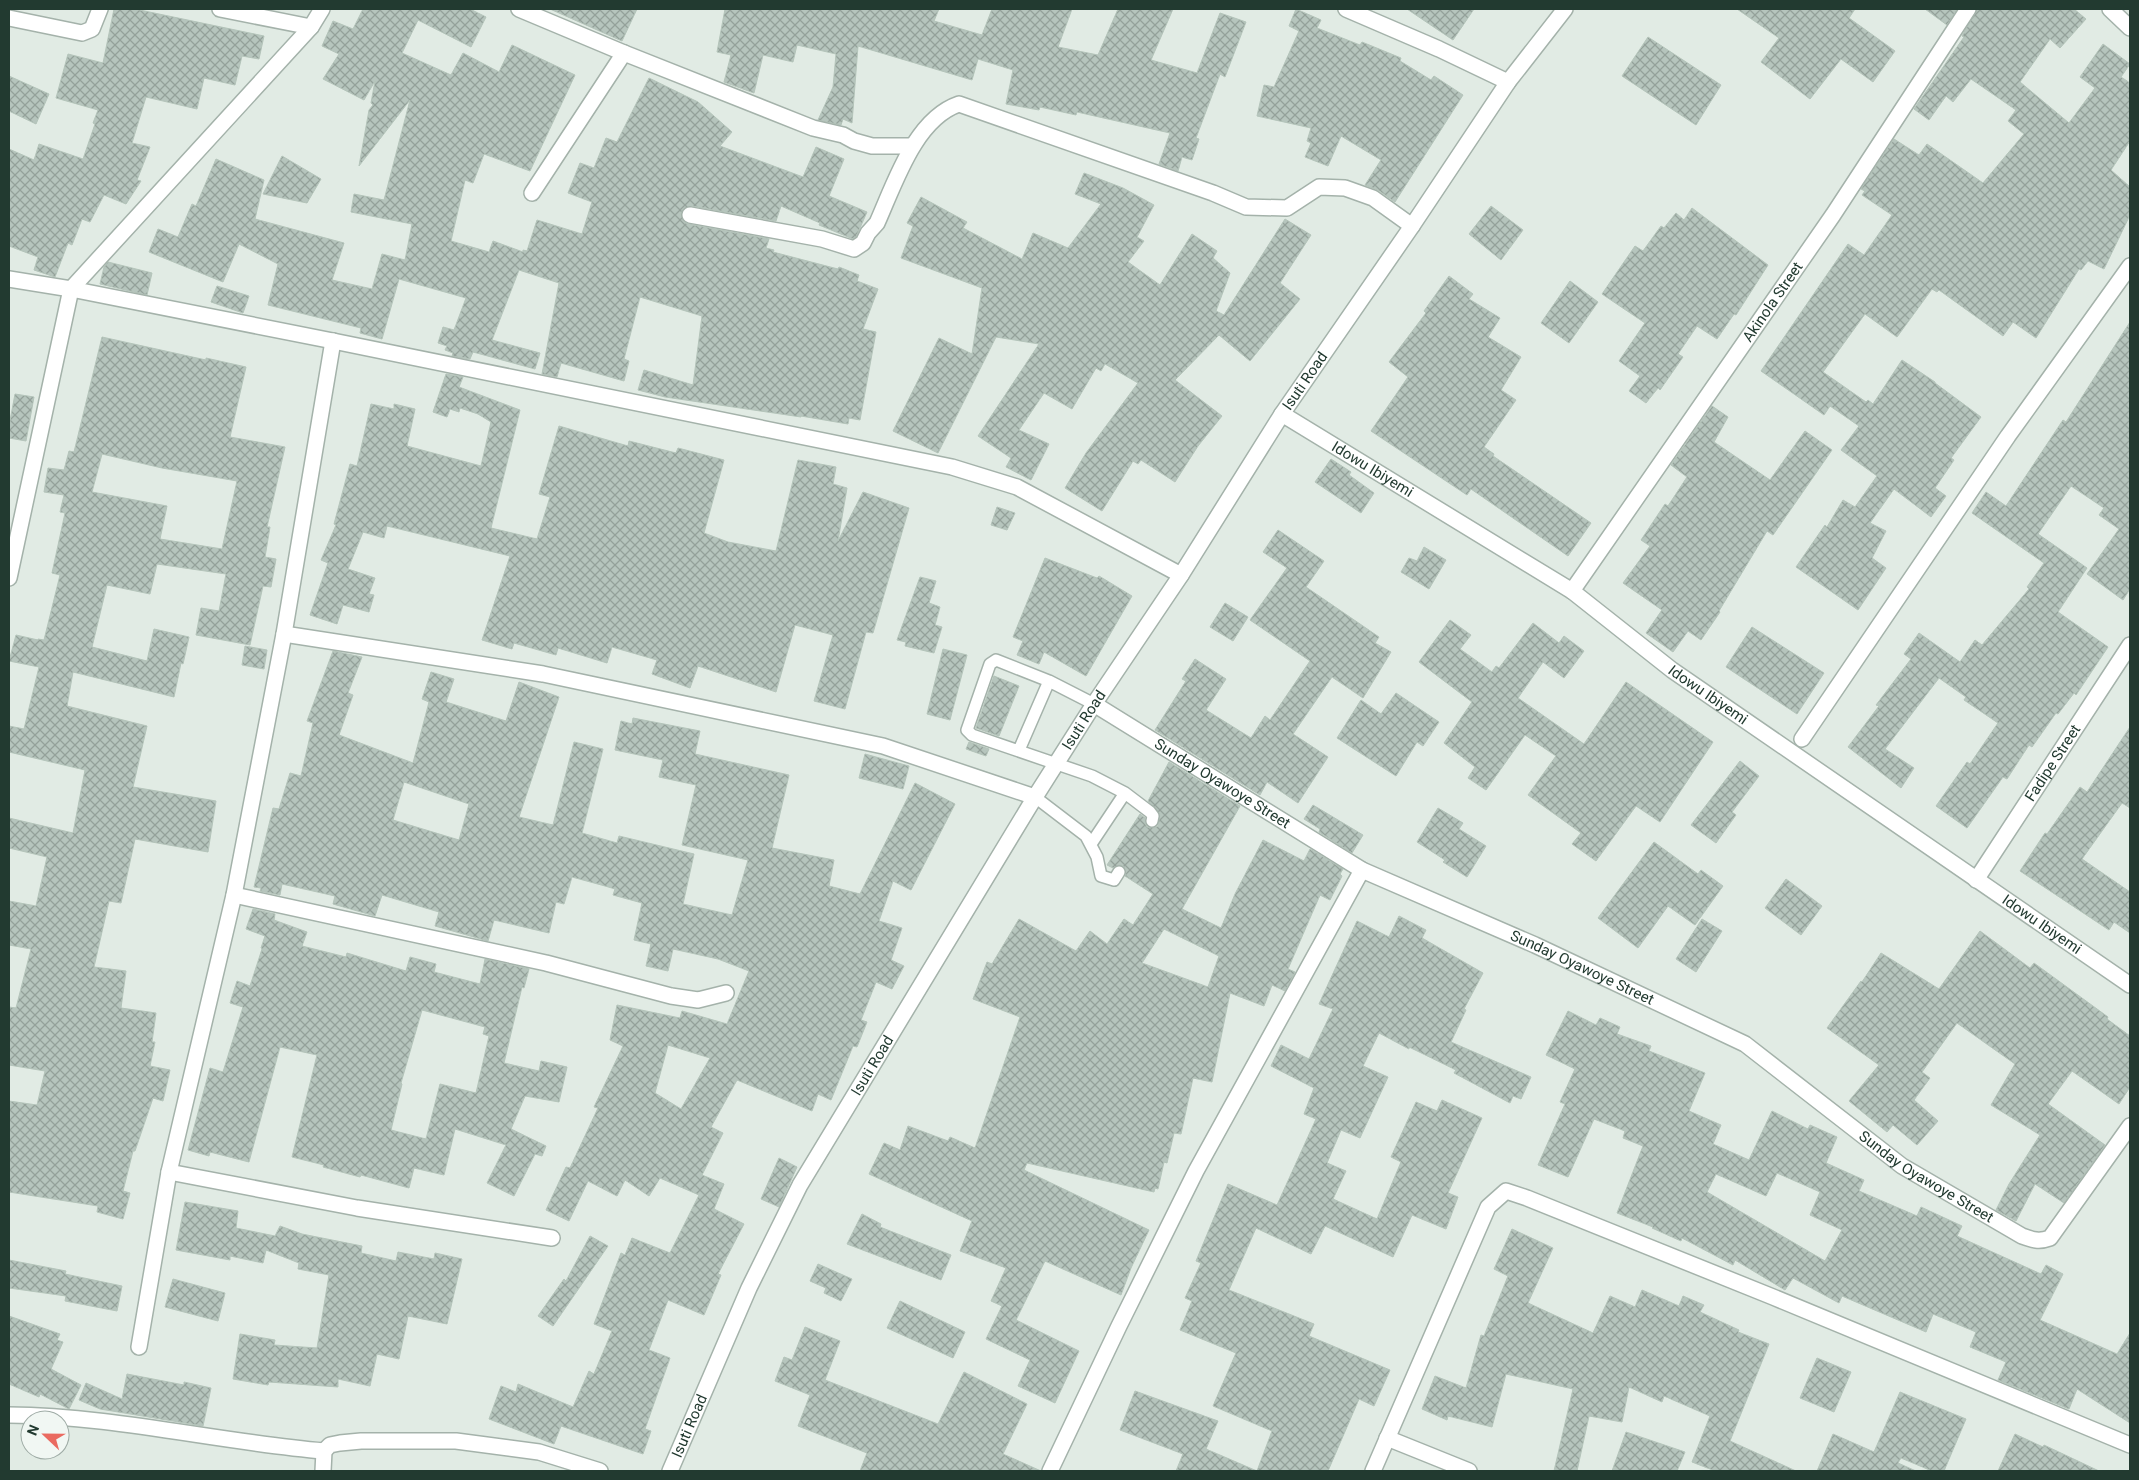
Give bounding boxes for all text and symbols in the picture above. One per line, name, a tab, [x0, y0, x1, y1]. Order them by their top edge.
street label: Akinola Street	[1739, 258, 1807, 345]
street label: Isuti Road	[1279, 348, 1331, 413]
street label: Idowu Ibiyemi	[1328, 437, 1417, 501]
street label: Idowu Ibiyemi	[1665, 661, 1751, 728]
street label: Isuti Road	[1058, 687, 1110, 753]
street label: Fadipe Street	[2021, 721, 2084, 805]
street label: Sunday Oyawoye Street	[1151, 735, 1294, 832]
street label: Idowu Ibiyemi	[1999, 891, 2085, 958]
street label: Sunday Oyawoye Street	[1508, 926, 1657, 1009]
street label: Isuti Road	[847, 1032, 897, 1099]
street label: Sunday Oyawoye Street	[1855, 1127, 1997, 1226]
street label: Isuti Road	[668, 1392, 711, 1460]
north arrow	[20, 1410, 70, 1460]
text: N	[24, 1423, 42, 1438]

